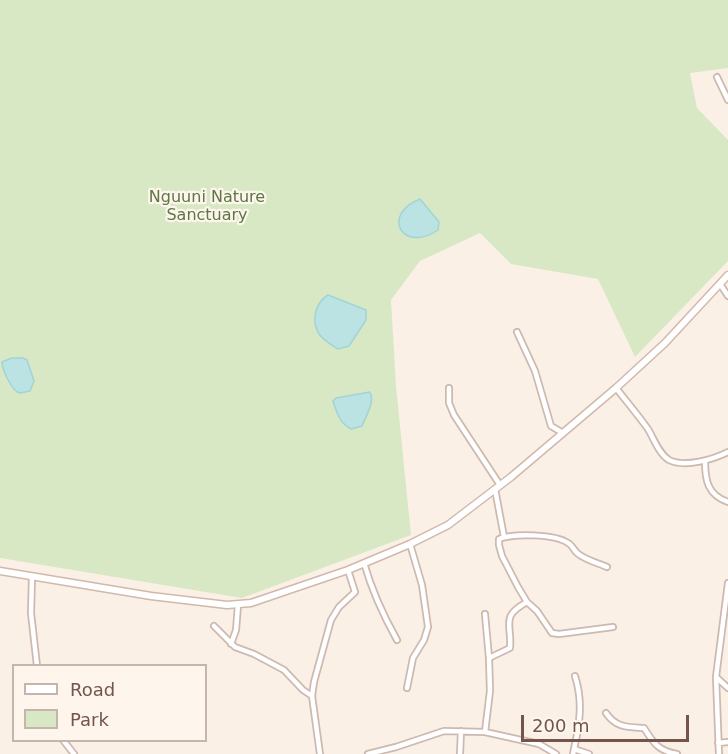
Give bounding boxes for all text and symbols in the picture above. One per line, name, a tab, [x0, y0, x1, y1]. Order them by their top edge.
park label: Nguuni Nature Sanctuary	[149, 188, 265, 226]
legend	[12, 664, 207, 742]
text: Road	[70, 679, 115, 700]
scale bar	[524, 703, 692, 741]
text: Park	[70, 709, 109, 730]
text: 200 m	[532, 715, 590, 736]

